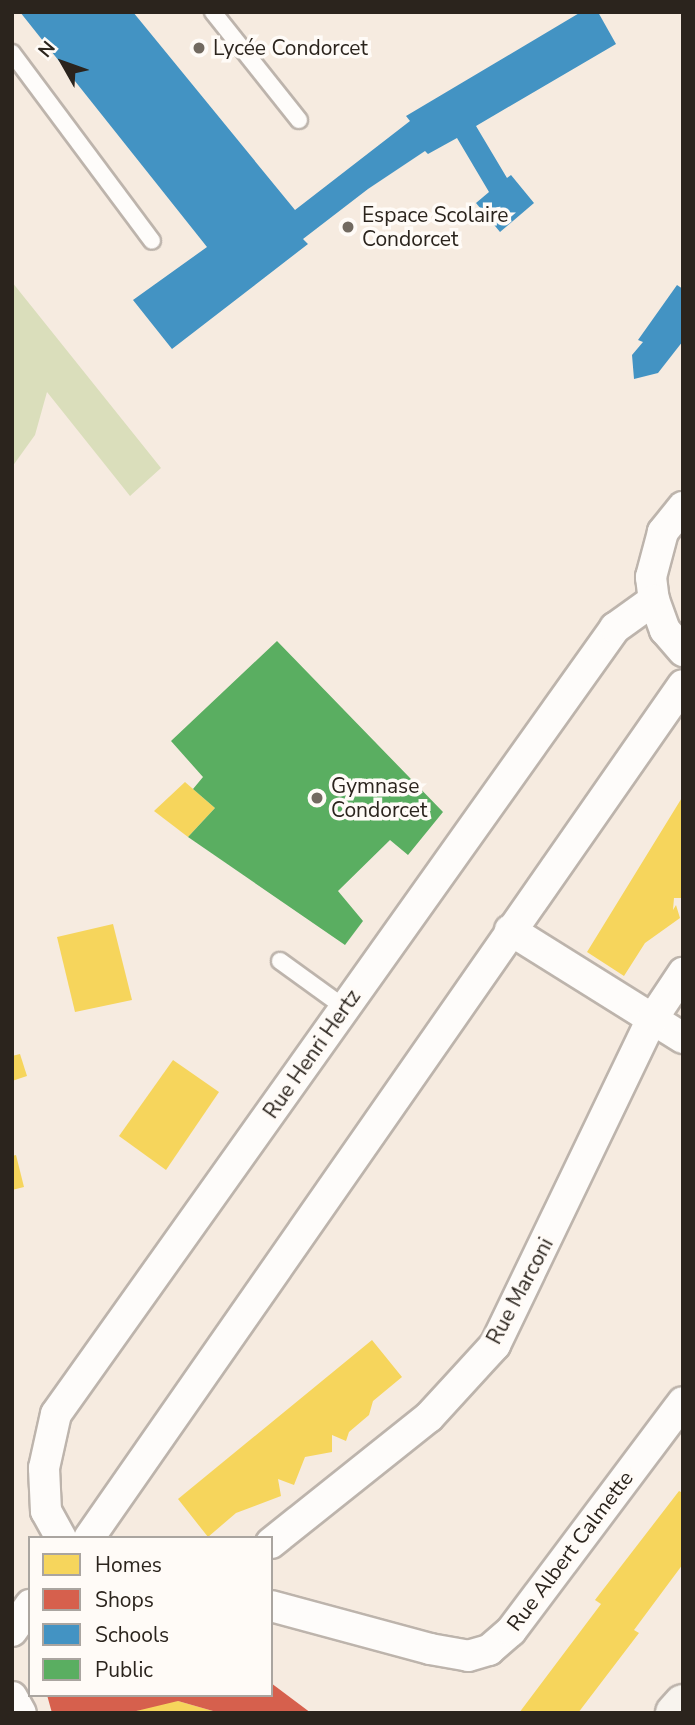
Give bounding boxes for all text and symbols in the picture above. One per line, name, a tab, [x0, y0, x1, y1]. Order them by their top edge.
north arrow	[28, 28, 98, 98]
place label: Lycée Condorcet	[213, 35, 368, 61]
text: N	[32, 36, 61, 63]
marker: Lycée Condorcet	[191, 40, 207, 56]
place label: Espace Scolaire Condorcet	[362, 202, 509, 252]
marker: Espace Scolaire Condorcet	[340, 219, 356, 235]
place label: Gymnase Condorcet	[331, 773, 427, 823]
marker: Gymnase Condorcet	[309, 790, 325, 806]
street label: Rue Henri Hertz	[258, 985, 366, 1123]
street label: Rue Marconi	[481, 1233, 559, 1349]
street label: Rue Albert Calmette	[502, 1466, 638, 1636]
legend	[28, 1536, 273, 1697]
text: Homes	[95, 1551, 162, 1579]
text: Shops	[95, 1586, 154, 1614]
text: Schools	[95, 1621, 169, 1649]
text: Public	[95, 1656, 153, 1684]

